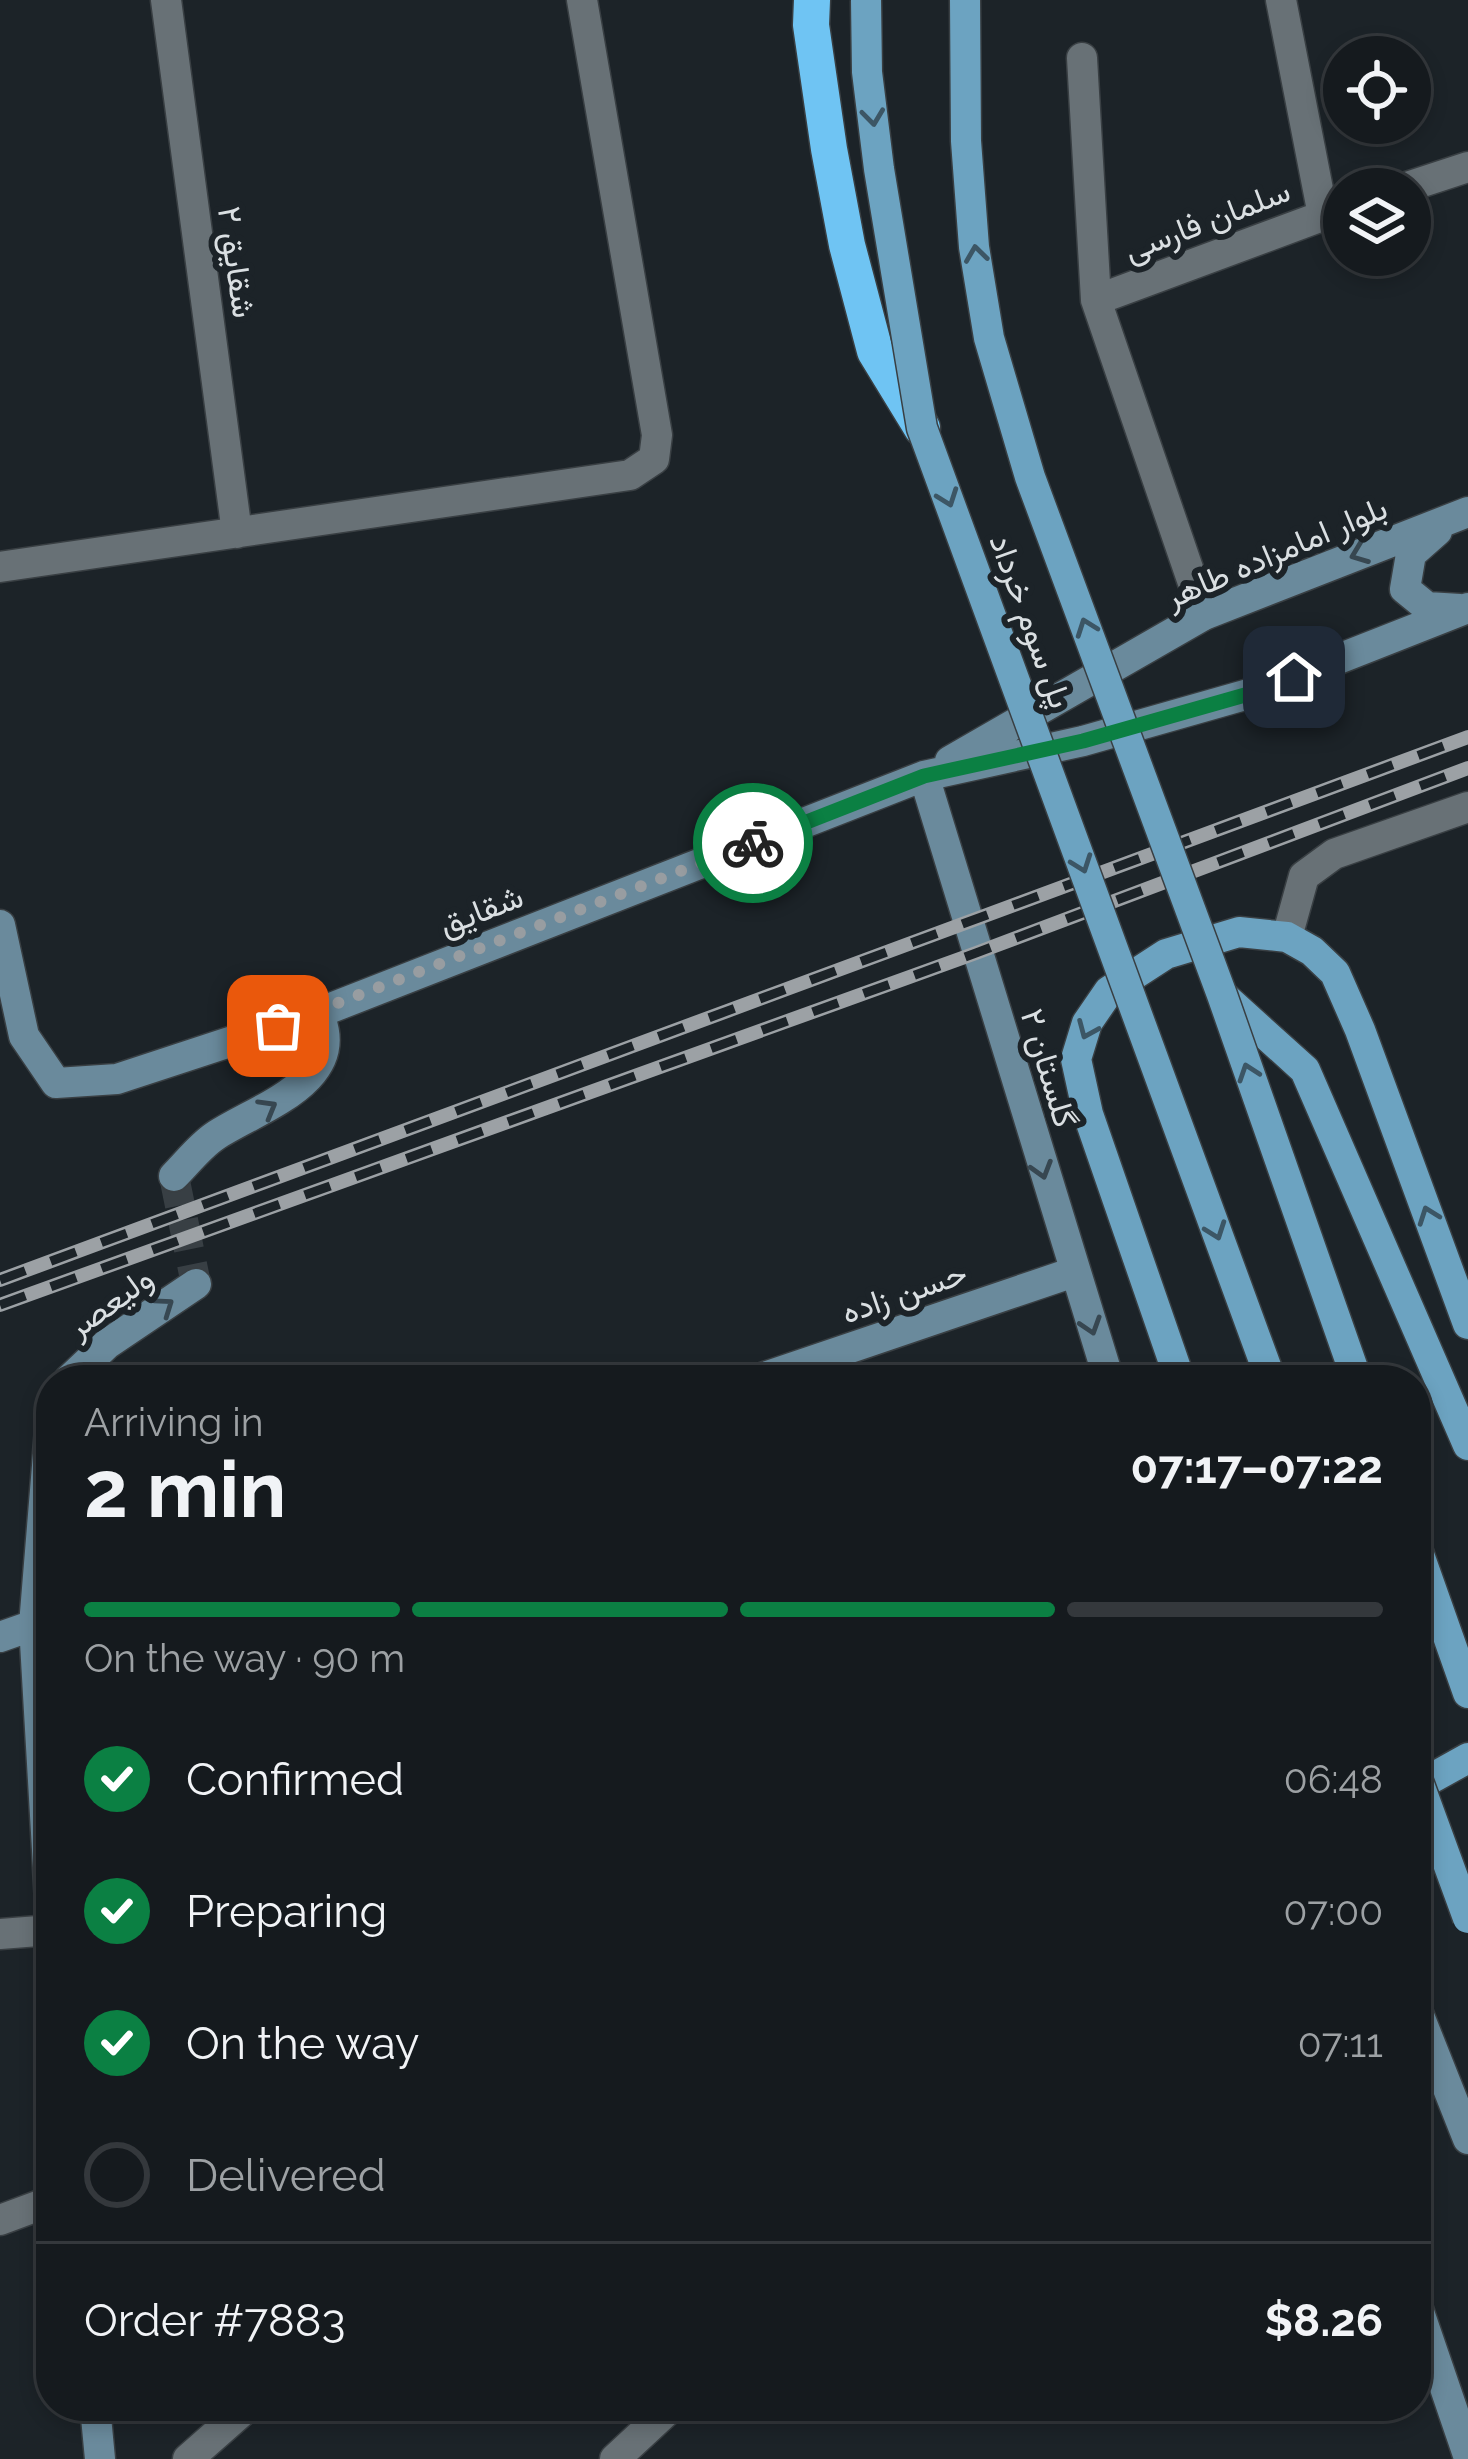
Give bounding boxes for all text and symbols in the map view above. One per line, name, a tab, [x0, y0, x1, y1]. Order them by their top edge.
map controls	[1323, 36, 1431, 276]
button: locate	[1323, 36, 1431, 144]
one-way arrow	[859, 107, 885, 127]
button: layers	[1323, 168, 1431, 276]
street label: سلمان فارسی	[1118, 170, 1296, 270]
street label: شقایق ۲	[210, 204, 264, 320]
one-way arrow	[963, 244, 989, 263]
one-way arrow	[933, 486, 958, 507]
street label: بلوار امامزاده طاهر	[1158, 488, 1393, 618]
street label: پل سوم خرداد	[979, 529, 1080, 714]
one-way arrow	[1350, 540, 1371, 565]
one-way arrow	[1075, 617, 1100, 638]
pin	[1243, 626, 1345, 728]
icon: home	[1261, 644, 1327, 710]
courier	[693, 783, 813, 903]
icon: bike	[720, 810, 786, 876]
one-way arrow	[1068, 853, 1092, 874]
street label: شقایق	[433, 876, 529, 944]
pin	[227, 975, 329, 1077]
icon: bag	[245, 993, 311, 1059]
street label: گلستان ۲	[1012, 1004, 1086, 1132]
one-way arrow	[1077, 1018, 1101, 1040]
one-way arrow	[1238, 1062, 1262, 1083]
one-way arrow	[255, 1099, 277, 1122]
one-way arrow	[1028, 1159, 1053, 1180]
one-way arrow	[1418, 1205, 1442, 1226]
one-way arrow	[1202, 1219, 1226, 1240]
street label: حسن زاده	[836, 1252, 972, 1333]
street label: ولیعصر	[59, 1258, 161, 1347]
one-way arrow	[151, 1298, 173, 1320]
one-way arrow	[1077, 1315, 1102, 1336]
text: Arriving in	[84, 1399, 264, 1445]
text: 07:17–07:22	[1131, 1441, 1383, 1494]
text: 2 min	[84, 1444, 286, 1535]
text: On the way · 90 m	[84, 1635, 405, 1681]
icon: check	[84, 1746, 150, 1812]
text: Confirmed	[186, 1753, 404, 1806]
text: 06:48	[1284, 1756, 1383, 1802]
icon: check	[84, 1878, 150, 1944]
text: Preparing	[186, 1885, 387, 1938]
text: 07:00	[1283, 1888, 1383, 1934]
icon: check	[84, 2010, 150, 2076]
text: On the way	[186, 2017, 420, 2070]
text: 07:11	[1298, 2020, 1383, 2066]
text: Delivered	[186, 2149, 386, 2202]
text: Order #7883	[84, 2294, 346, 2347]
text: $8.26	[1264, 2294, 1383, 2347]

